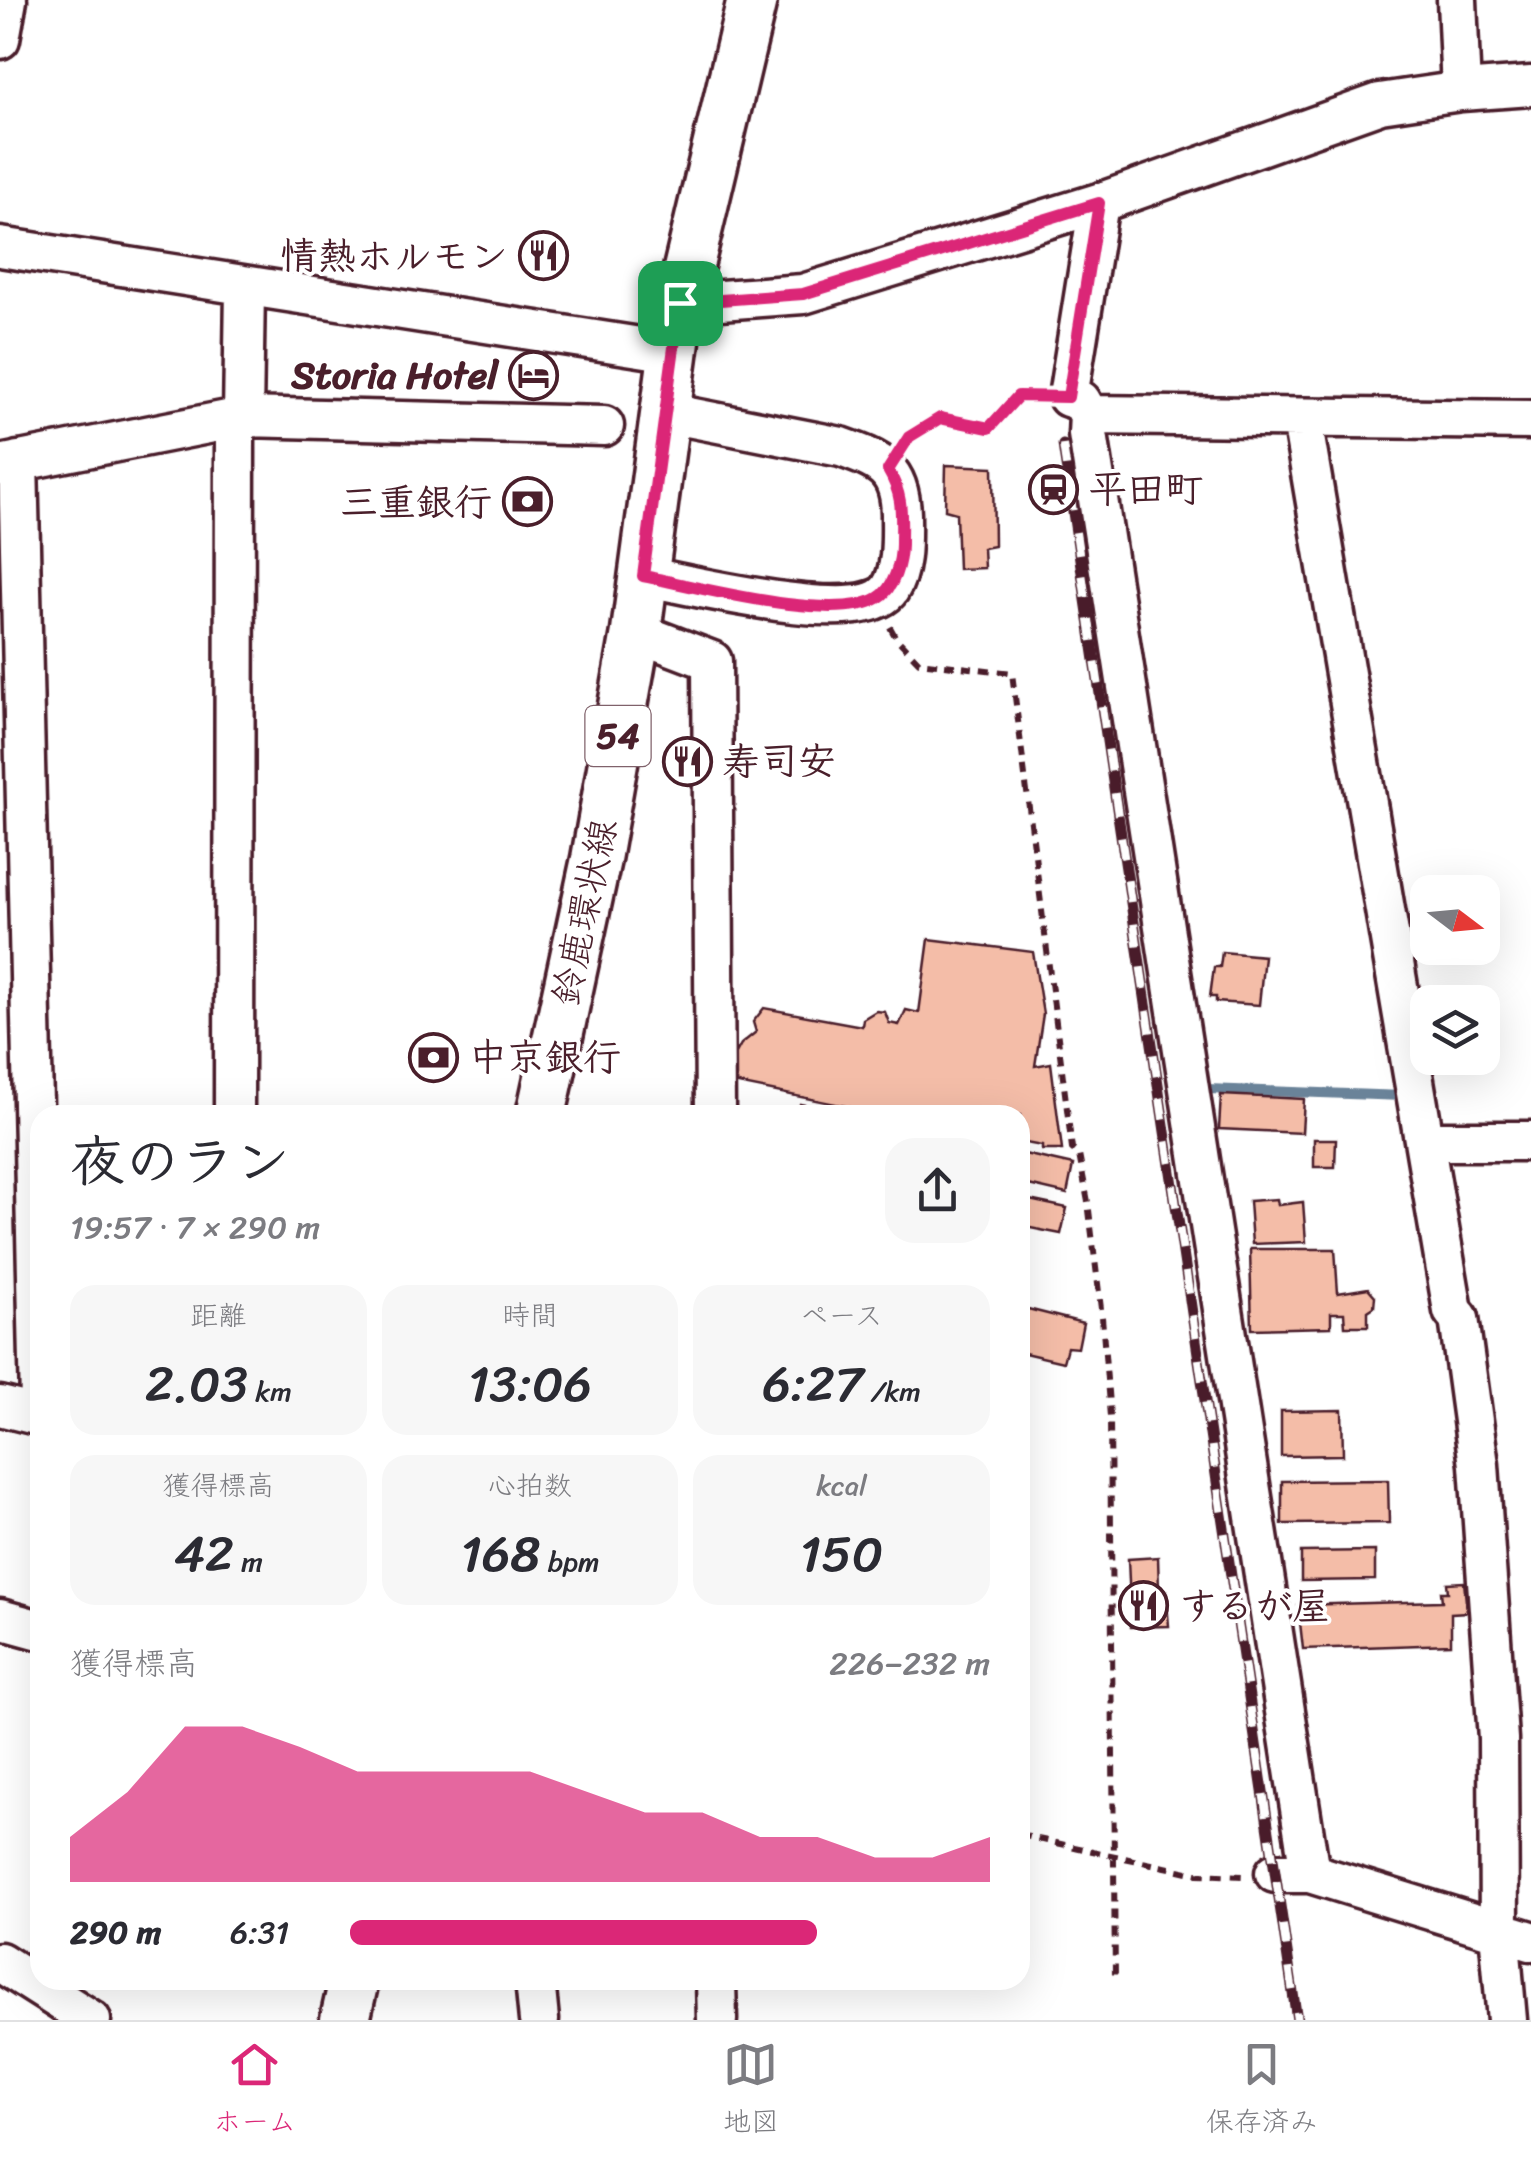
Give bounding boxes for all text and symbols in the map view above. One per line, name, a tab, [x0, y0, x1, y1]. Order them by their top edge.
place label: 情熱ホルモン	[280, 223, 508, 290]
restaurant icon: 情熱ホルモン	[517, 230, 569, 282]
pin	[638, 261, 723, 346]
icon: arrive	[653, 276, 708, 331]
place label: Storia Hotel	[290, 342, 500, 409]
hotel icon: Storia Hotel	[507, 349, 559, 401]
place label: 平田町	[1089, 456, 1203, 523]
station icon: 平田町	[1028, 463, 1080, 515]
place label: 三重銀行	[340, 469, 492, 536]
bank icon: 三重銀行	[501, 476, 553, 528]
road number: 54	[586, 706, 650, 766]
place label: 寿司安	[722, 728, 836, 795]
restaurant icon: 寿司安	[661, 735, 713, 787]
street label: 鈴鹿環状線	[532, 812, 637, 1012]
north arrow	[1410, 875, 1500, 965]
map controls	[1410, 875, 1500, 1075]
button: layers	[1410, 985, 1500, 1075]
place label: 中京銀行	[469, 1024, 621, 1091]
bank icon: 中京銀行	[408, 1031, 460, 1083]
text: 夜のラン	[70, 1113, 290, 1210]
button: share	[885, 1138, 990, 1243]
text: 19:57 · 7 × 290 m	[70, 1199, 320, 1256]
text: 距離	[190, 1291, 246, 1340]
text: 時間	[502, 1291, 558, 1340]
text: ペース	[800, 1291, 883, 1340]
text: 2.03	[145, 1340, 248, 1429]
text: 13:06	[468, 1340, 592, 1429]
text: 6:27	[762, 1340, 863, 1429]
text: km	[248, 1367, 292, 1416]
text: /km	[863, 1367, 921, 1416]
text: 獲得標高	[162, 1461, 274, 1510]
text: 心拍数	[488, 1461, 572, 1510]
text: kcal	[816, 1461, 867, 1510]
text: 42	[174, 1510, 234, 1599]
text: 168	[461, 1510, 541, 1599]
text: 150	[800, 1510, 883, 1599]
text: m	[234, 1537, 263, 1586]
text: bpm	[541, 1537, 599, 1586]
place label: するが屋	[1179, 1573, 1330, 1640]
restaurant icon: するが屋	[1118, 1580, 1170, 1632]
text: 獲得標高	[70, 1635, 198, 1692]
text: 226–232 m	[829, 1635, 990, 1692]
text: 290 m	[70, 1904, 161, 1961]
text: 6:31	[230, 1904, 289, 1961]
tab: ホーム	[213, 2037, 296, 2146]
tab: 地図	[723, 2037, 779, 2146]
tab: 保存済み	[1206, 2037, 1318, 2146]

